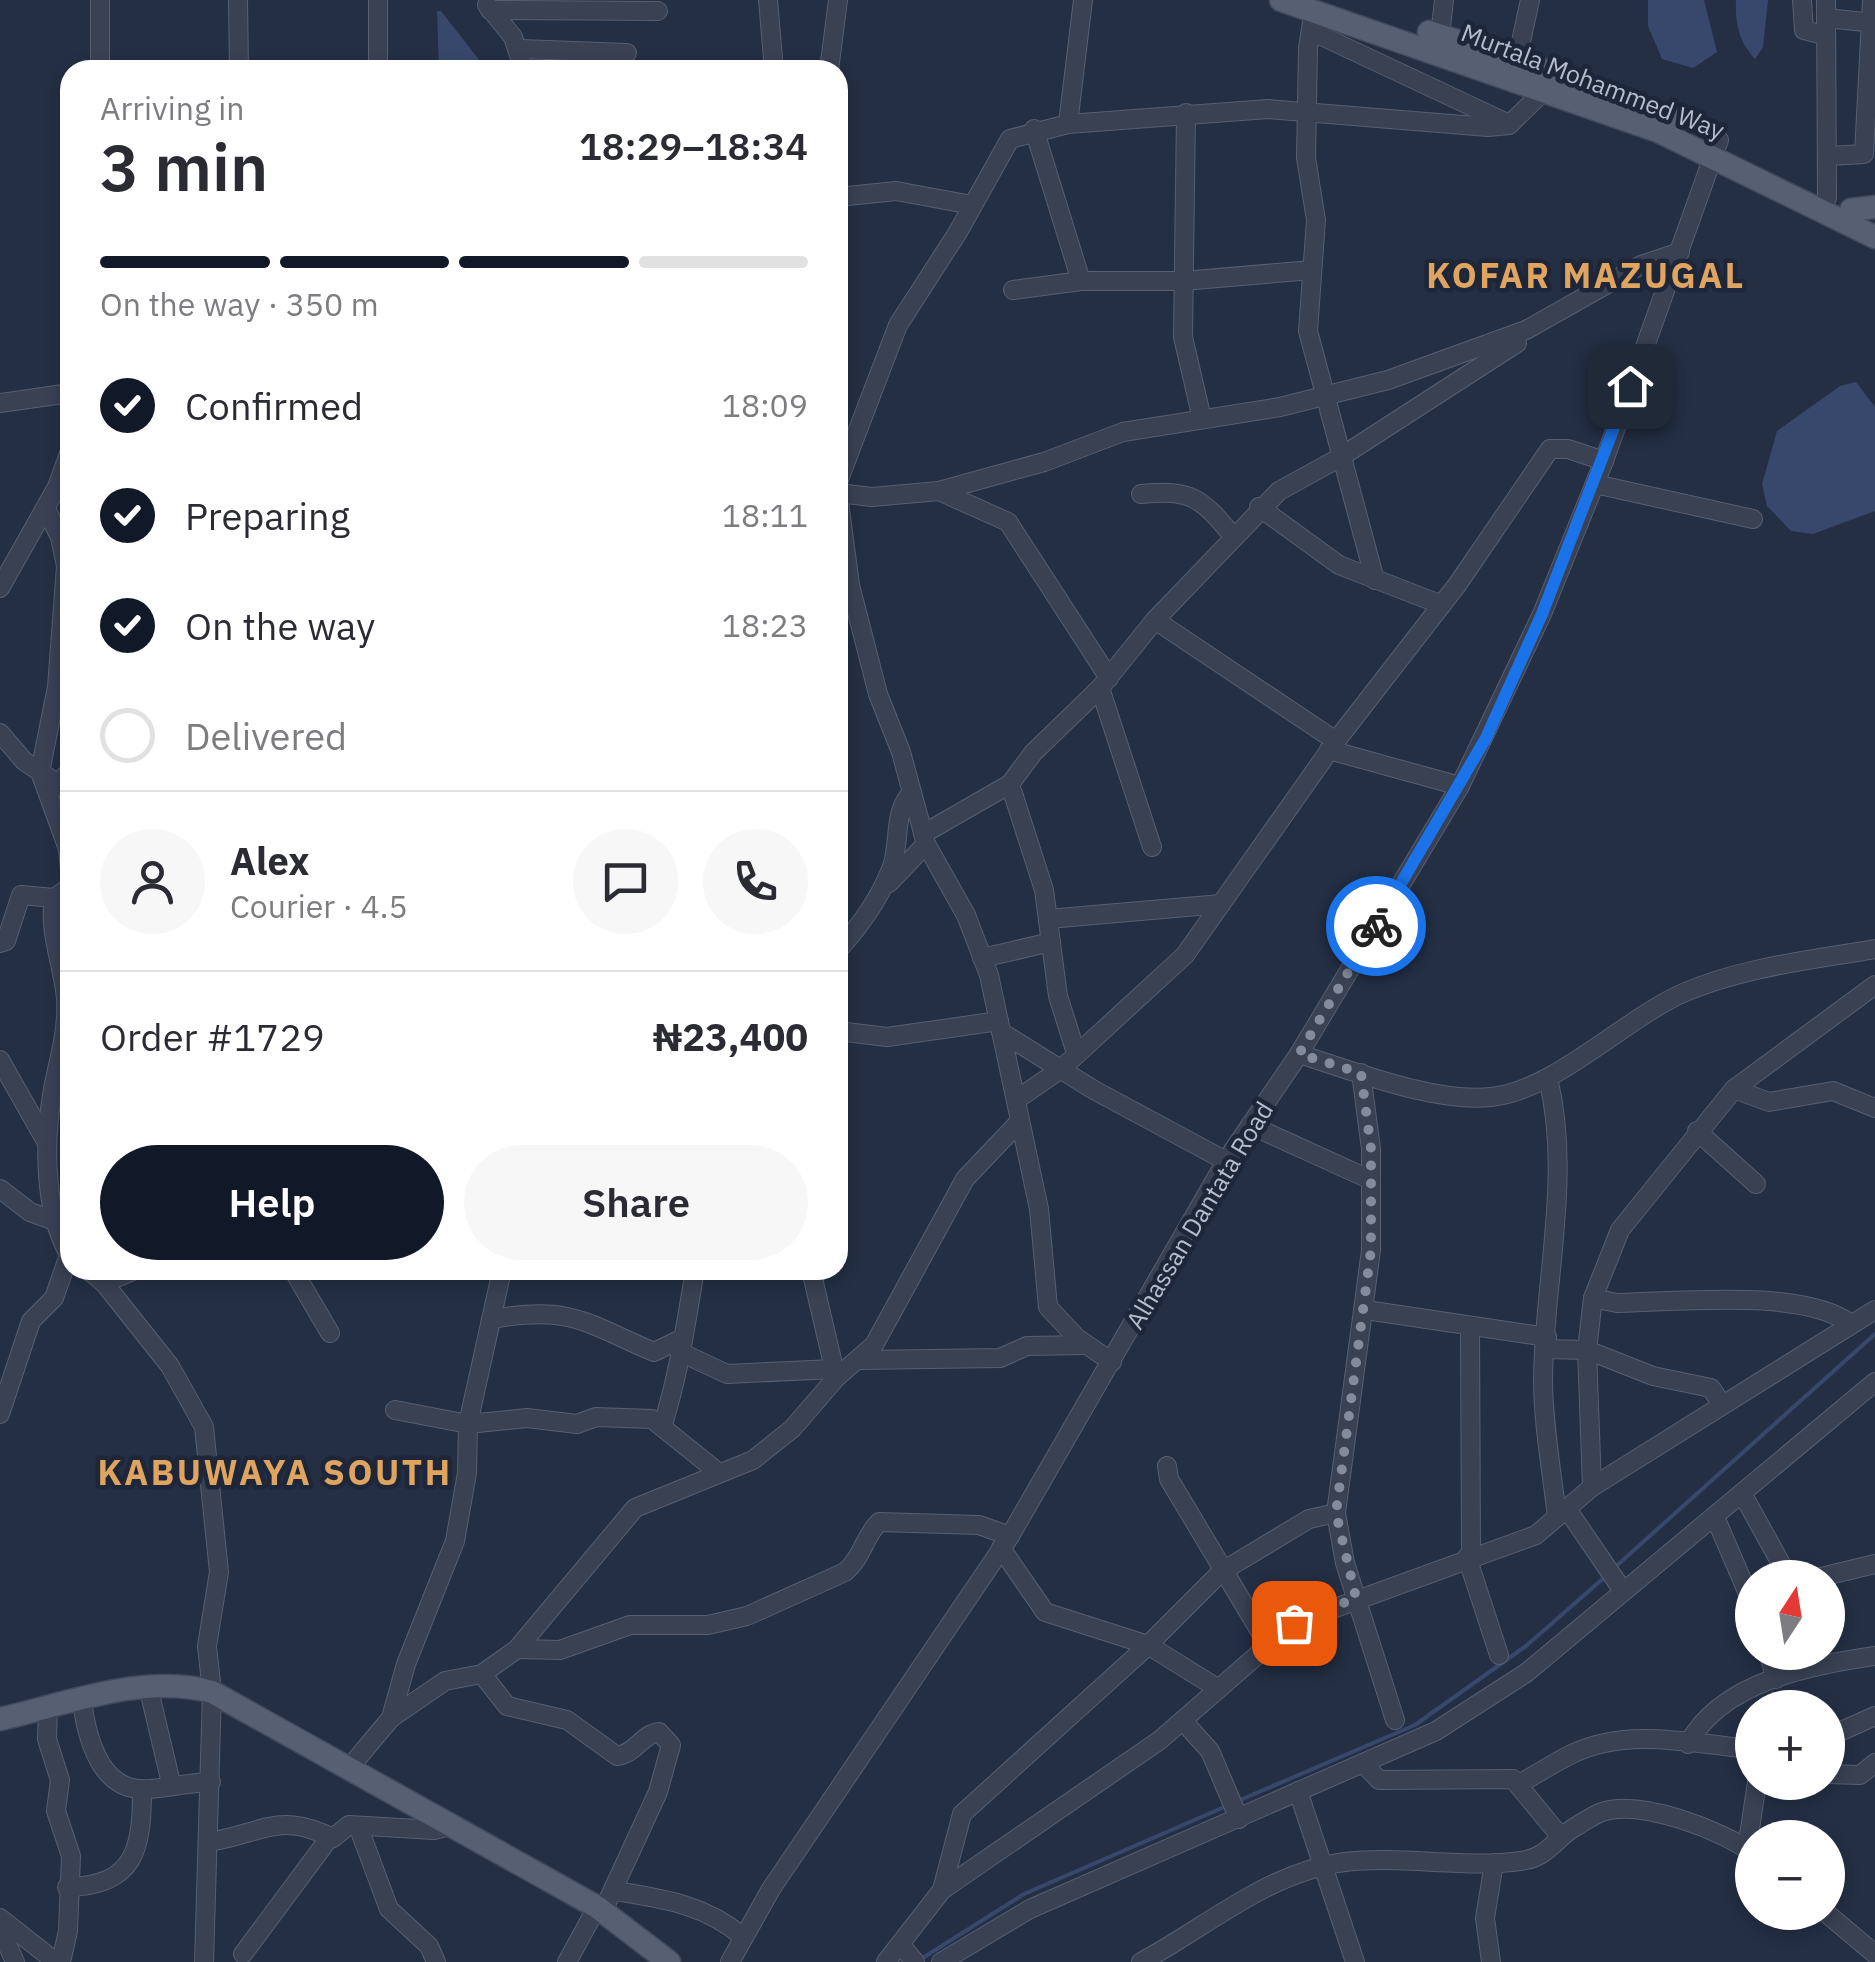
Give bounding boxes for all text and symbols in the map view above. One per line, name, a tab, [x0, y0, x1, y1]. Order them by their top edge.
street label: Murtala Mohammed Way	[1457, 16, 1730, 147]
text: Arriving in	[100, 87, 245, 129]
text: 18:29–18:34	[579, 121, 808, 170]
text: 3 min	[100, 124, 268, 209]
district label: KOFAR MAZUGAL	[1426, 252, 1746, 298]
text: On the way · 350 m	[100, 283, 379, 325]
pin	[1588, 344, 1673, 429]
icon: home	[1603, 359, 1658, 414]
icon: check	[100, 378, 155, 433]
text: Confirmed	[185, 381, 363, 430]
text: 18:09	[722, 384, 808, 426]
icon: check	[100, 488, 155, 543]
text: Preparing	[185, 491, 350, 540]
text: 18:11	[722, 494, 808, 536]
icon: check	[100, 598, 155, 653]
text: On the way	[185, 601, 375, 650]
text: 18:23	[722, 604, 808, 646]
text: Delivered	[185, 711, 347, 760]
button: person	[100, 829, 205, 934]
button: chat	[573, 829, 678, 934]
button: phone	[703, 829, 808, 934]
text: Alex	[230, 836, 310, 885]
courier	[1326, 876, 1426, 976]
text: Courier · 4.5	[230, 885, 408, 927]
icon: bike	[1349, 899, 1404, 954]
text: Order #1729	[100, 1012, 325, 1061]
text: ₦23,400	[653, 1012, 808, 1061]
street label: Alhassan Dantata Road	[1118, 1095, 1280, 1335]
button: Help	[100, 1145, 444, 1260]
button: Share	[464, 1145, 808, 1260]
district label: KABUWAYA SOUTH	[98, 1449, 452, 1495]
north arrow	[1735, 1560, 1845, 1670]
map controls	[1735, 1560, 1845, 1930]
pin	[1252, 1581, 1337, 1666]
icon: bag	[1267, 1596, 1322, 1651]
button: +	[1735, 1690, 1845, 1800]
button: −	[1735, 1820, 1845, 1930]

